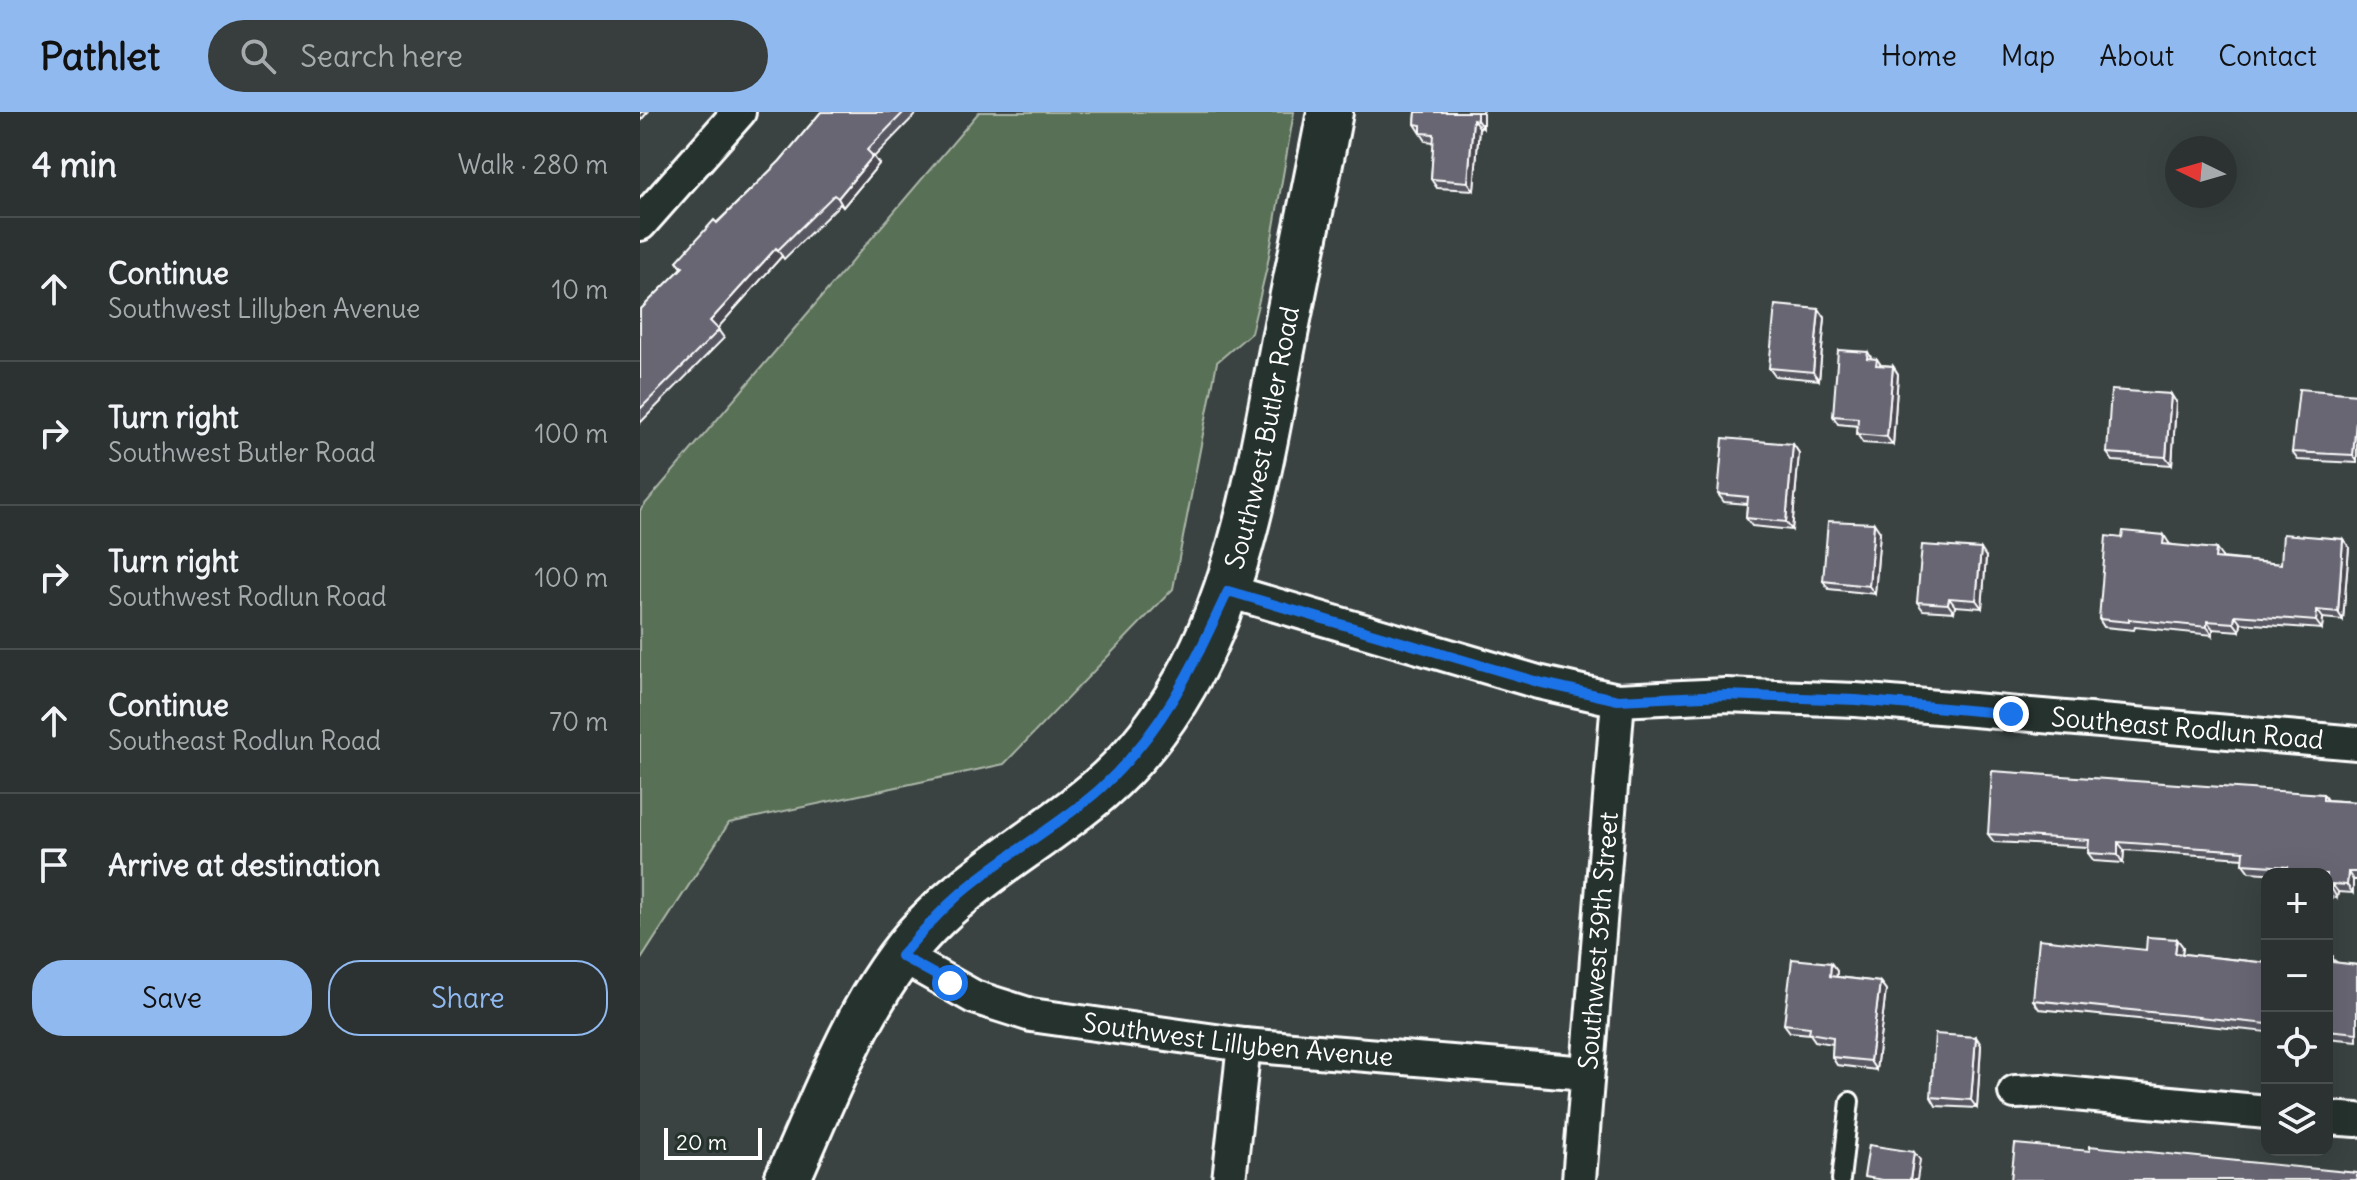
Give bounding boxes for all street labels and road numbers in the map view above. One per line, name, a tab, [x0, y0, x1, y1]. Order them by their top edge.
street label: Southwest Butler Road	[1217, 303, 1306, 573]
street label: Southeast Rodlun Road	[2050, 700, 2325, 756]
street label: Southwest 39th Street	[1571, 810, 1625, 1071]
street label: Southwest Lillyben Avenue	[1081, 1005, 1394, 1073]

